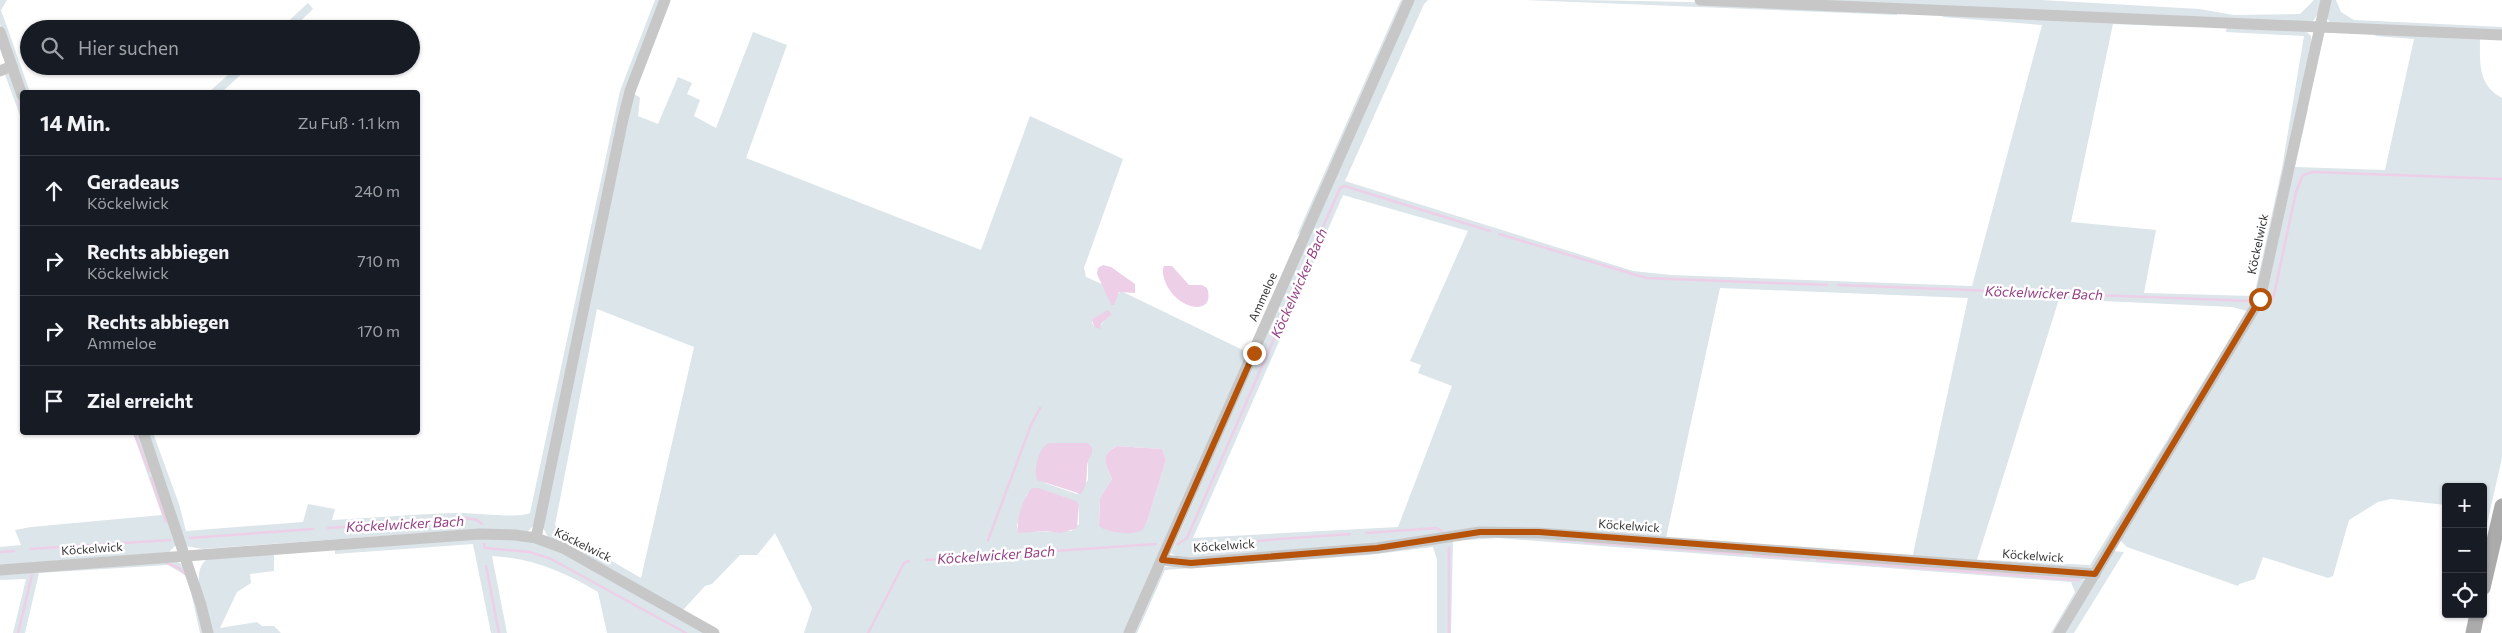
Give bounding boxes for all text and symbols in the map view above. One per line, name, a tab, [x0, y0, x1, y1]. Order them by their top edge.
search box	[20, 20, 420, 75]
icon: search	[38, 34, 66, 62]
text: Hier suchen	[78, 36, 179, 59]
text: 14 Min.	[40, 110, 110, 135]
text: Zu Fuß · 1.1 km	[298, 113, 400, 132]
text: Geradeaus	[87, 170, 179, 193]
icon: ahead	[40, 177, 68, 205]
text: 240 m	[354, 181, 400, 200]
text: Köckelwick	[87, 193, 169, 212]
street label: Köckelwick	[2244, 212, 2270, 275]
water label: Köckelwicker Bach	[1267, 225, 1330, 340]
text: Rechts abbiegen	[87, 240, 229, 263]
icon: right	[40, 247, 68, 275]
text: 710 m	[357, 251, 400, 270]
text: Köckelwick	[87, 263, 169, 282]
street label: Ammeloe	[1245, 270, 1279, 323]
water label: Köckelwicker Bach	[1985, 282, 2103, 303]
route start	[2249, 288, 2272, 311]
text: Rechts abbiegen	[87, 310, 229, 333]
icon: right	[40, 317, 68, 345]
text: 170 m	[357, 321, 400, 340]
text: Ammeloe	[87, 333, 156, 352]
route end	[1243, 342, 1266, 365]
icon: arrive	[40, 387, 68, 415]
text: Ziel erreicht	[87, 389, 193, 412]
map controls	[2442, 483, 2487, 618]
button: +	[2442, 483, 2487, 528]
water label: Köckelwicker Bach	[346, 512, 464, 535]
street label: Köckelwick	[1598, 516, 1661, 534]
street label: Köckelwick	[553, 524, 615, 564]
button: −	[2442, 528, 2487, 573]
street label: Köckelwick	[1193, 536, 1256, 554]
street label: Köckelwick	[61, 539, 124, 557]
water label: Köckelwicker Bach	[936, 542, 1056, 567]
street label: Köckelwick	[2002, 546, 2065, 564]
button: locate	[2442, 573, 2487, 618]

